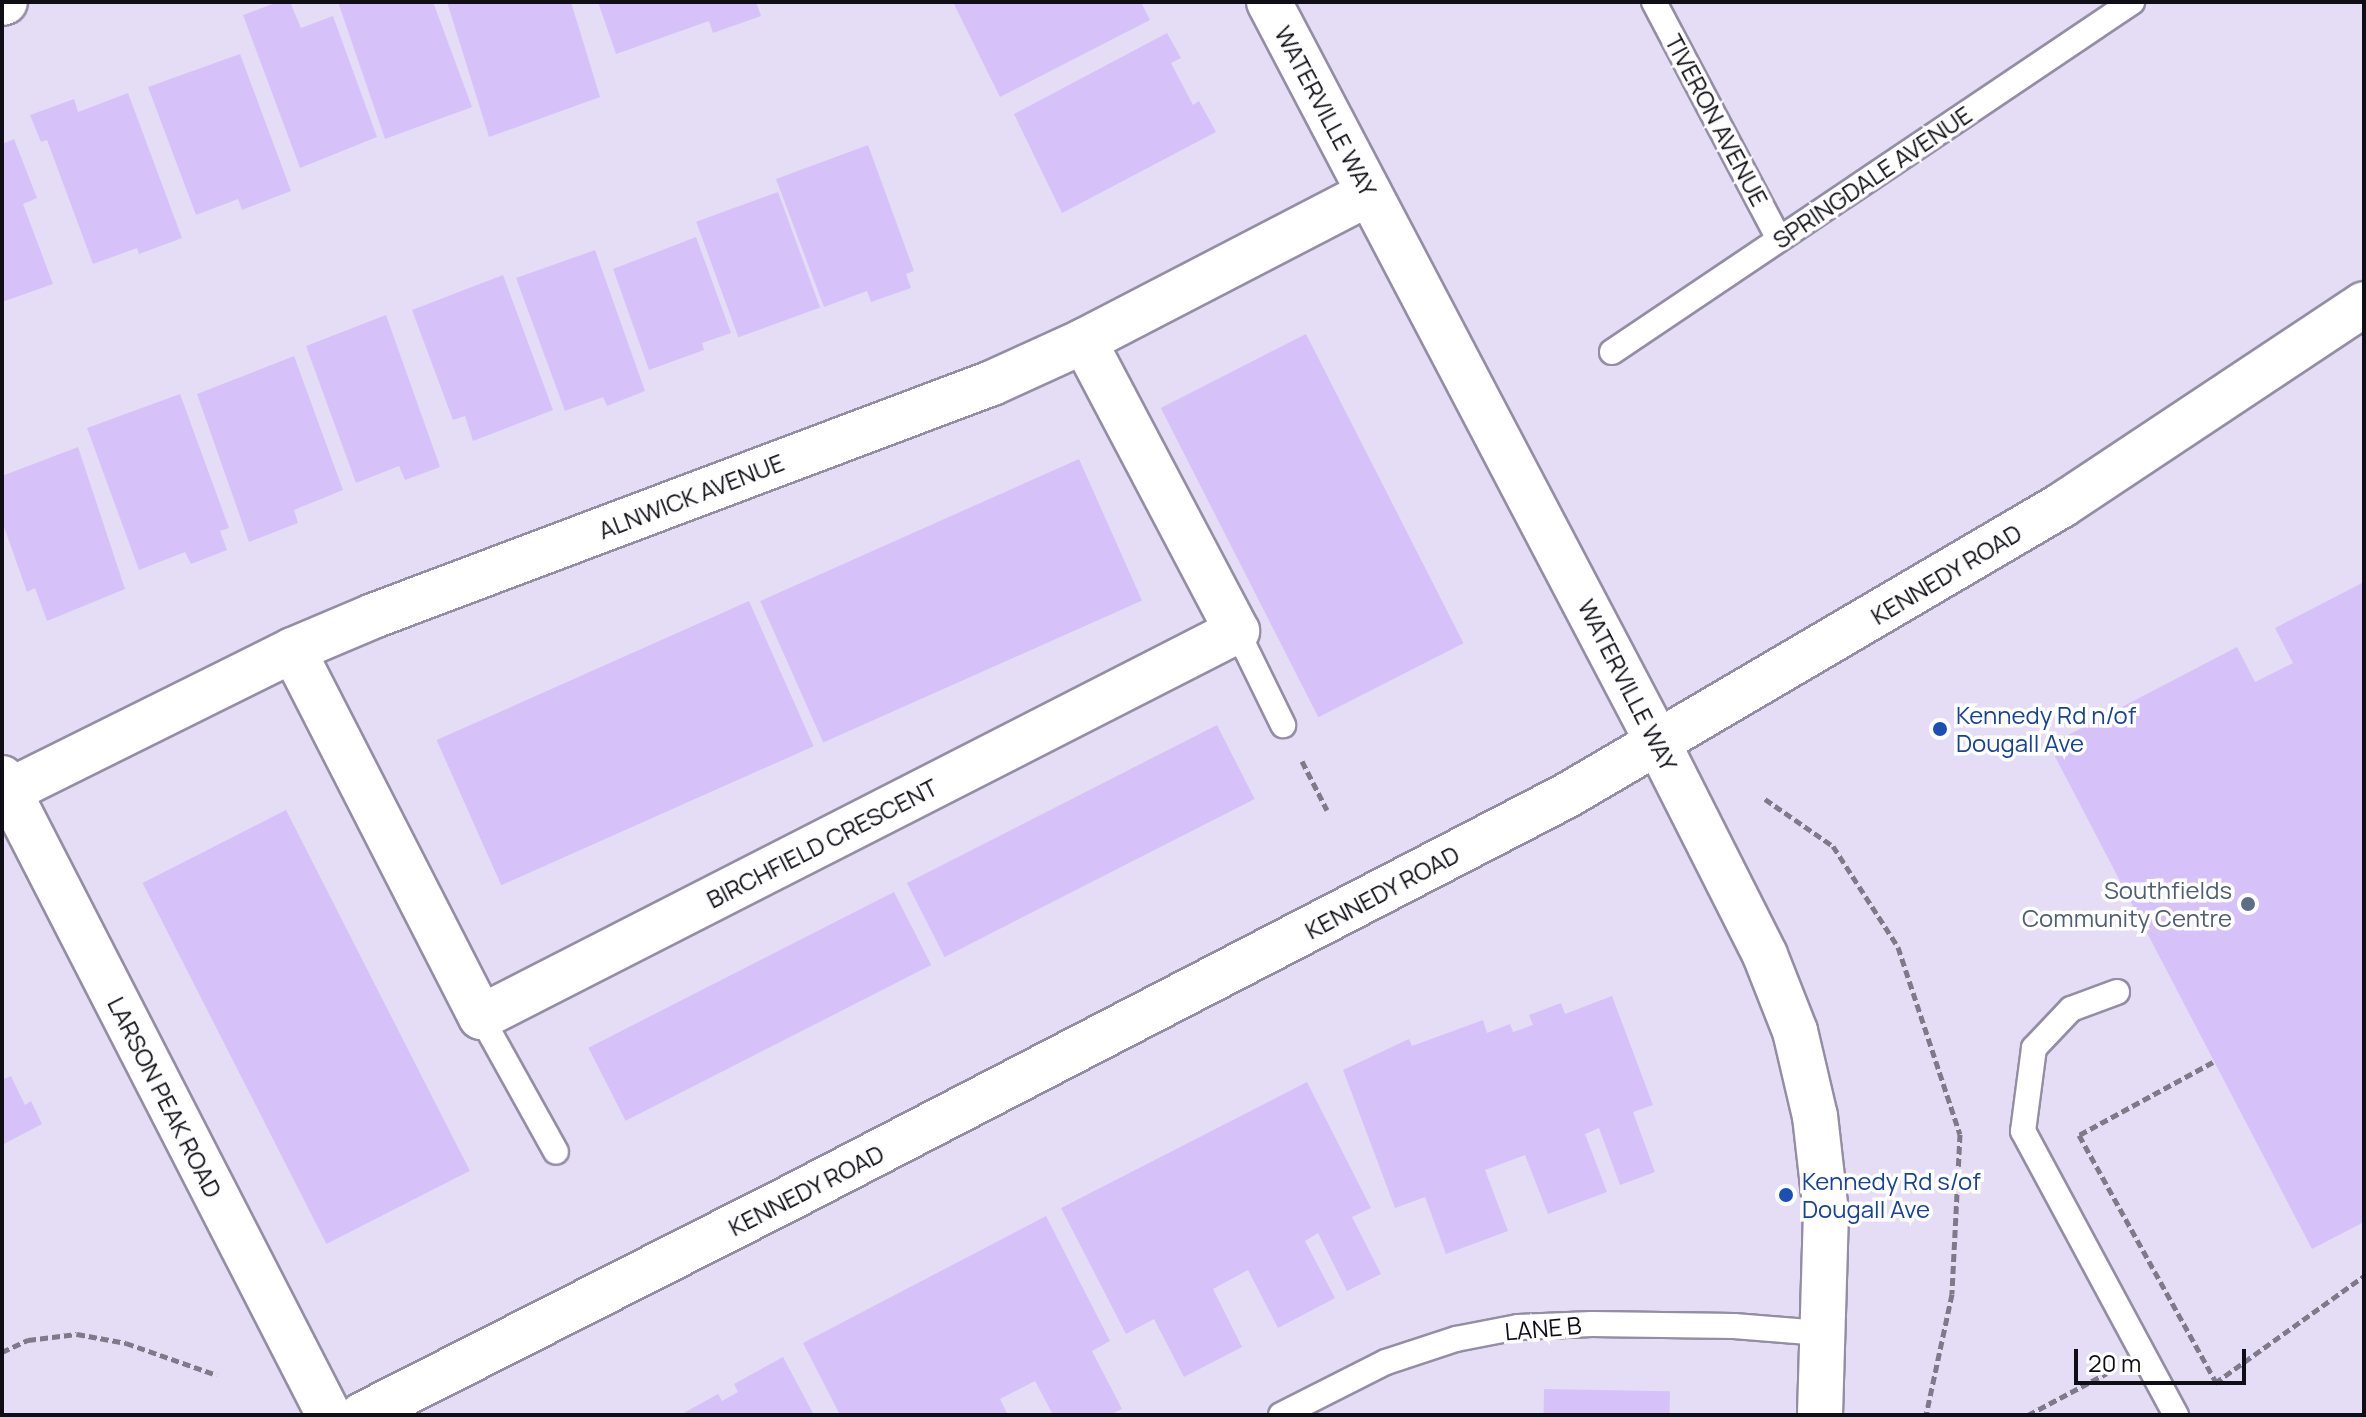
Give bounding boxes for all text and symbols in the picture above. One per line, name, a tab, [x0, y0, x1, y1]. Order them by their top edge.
street label: WATERVILLE WAY	[1269, 21, 1383, 201]
street label: TIVERON AVENUE	[1660, 29, 1774, 211]
street label: SPRINGDALE AVENUE	[1767, 100, 1977, 254]
street label: ALNWICK AVENUE	[594, 447, 788, 545]
street label: KENNEDY ROAD	[1865, 518, 2027, 630]
street label: WATERVILLE WAY	[1572, 594, 1684, 776]
place label: Kennedy Rd n/of Dougall Ave	[1956, 701, 2136, 757]
marker: Kennedy Rd n/of Dougall Ave	[1931, 720, 1949, 738]
street label: BIRCHFIELD CRESCENT	[702, 772, 942, 914]
street label: KENNEDY ROAD	[1300, 839, 1464, 945]
place label: Southfields Community Centre	[2022, 876, 2232, 932]
marker: Southfields Community Centre	[2239, 895, 2257, 913]
street label: LARSON PEAK ROAD	[102, 992, 228, 1202]
street label: KENNEDY ROAD	[723, 1138, 889, 1242]
place label: Kennedy Rd s/of Dougall Ave	[1802, 1167, 1981, 1223]
marker: Kennedy Rd s/of Dougall Ave	[1777, 1186, 1795, 1204]
street label: LANE B	[1503, 1310, 1583, 1346]
scale bar	[2078, 1333, 2250, 1383]
text: 20 m	[2088, 1346, 2141, 1379]

